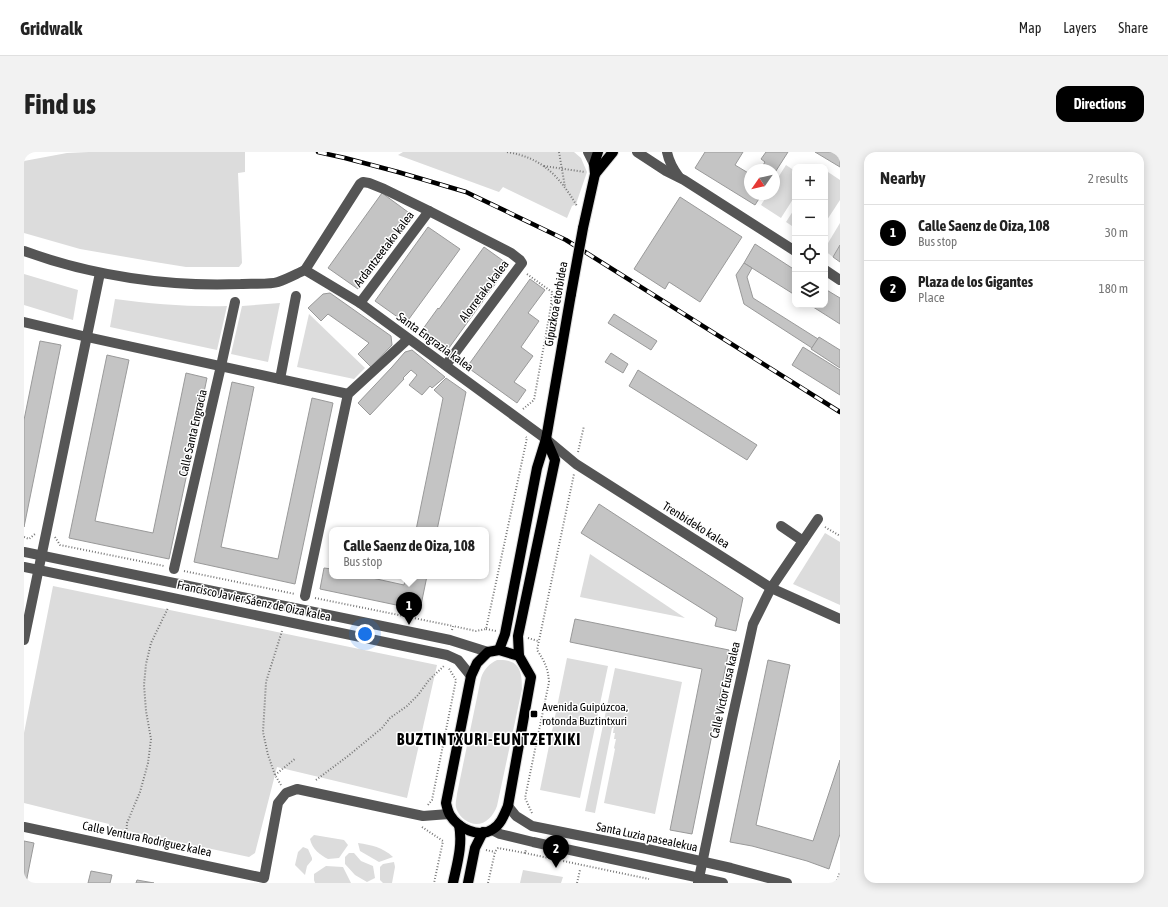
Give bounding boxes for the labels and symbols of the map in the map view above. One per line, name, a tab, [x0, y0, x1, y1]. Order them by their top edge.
north arrow	[744, 164, 780, 200]
street label: Ardantzeetako kalea	[351, 208, 417, 290]
street label: Alorretako kalea	[456, 257, 512, 325]
street label: Gipuzkoa etorbidea	[542, 260, 570, 348]
street label: Santa Engrazia kalea	[394, 309, 476, 375]
street label: Calle Santa Engracia	[176, 388, 210, 478]
street label: Trenbideko kalea	[660, 499, 732, 551]
street label: Francisco Javier Sáenz de Oiza kalea	[176, 578, 332, 624]
pin: 1	[396, 592, 422, 625]
your location	[355, 624, 375, 644]
street label: Calle Victor Eusa kalea	[707, 640, 743, 740]
place label: Avenida Guipúzcoa, rotonda Buztintxuri	[542, 700, 628, 728]
marker: Avenida Guipúzcoa, rotonda Buztintxuri	[529, 709, 539, 719]
district label: BUZTINTXURI-EUNTZETXIKI	[397, 730, 581, 748]
street label: Calle Ventura Rodríguez kalea	[81, 818, 213, 860]
street label: Santa Luzia pasealekua	[595, 819, 699, 855]
pin: 2	[543, 835, 569, 868]

